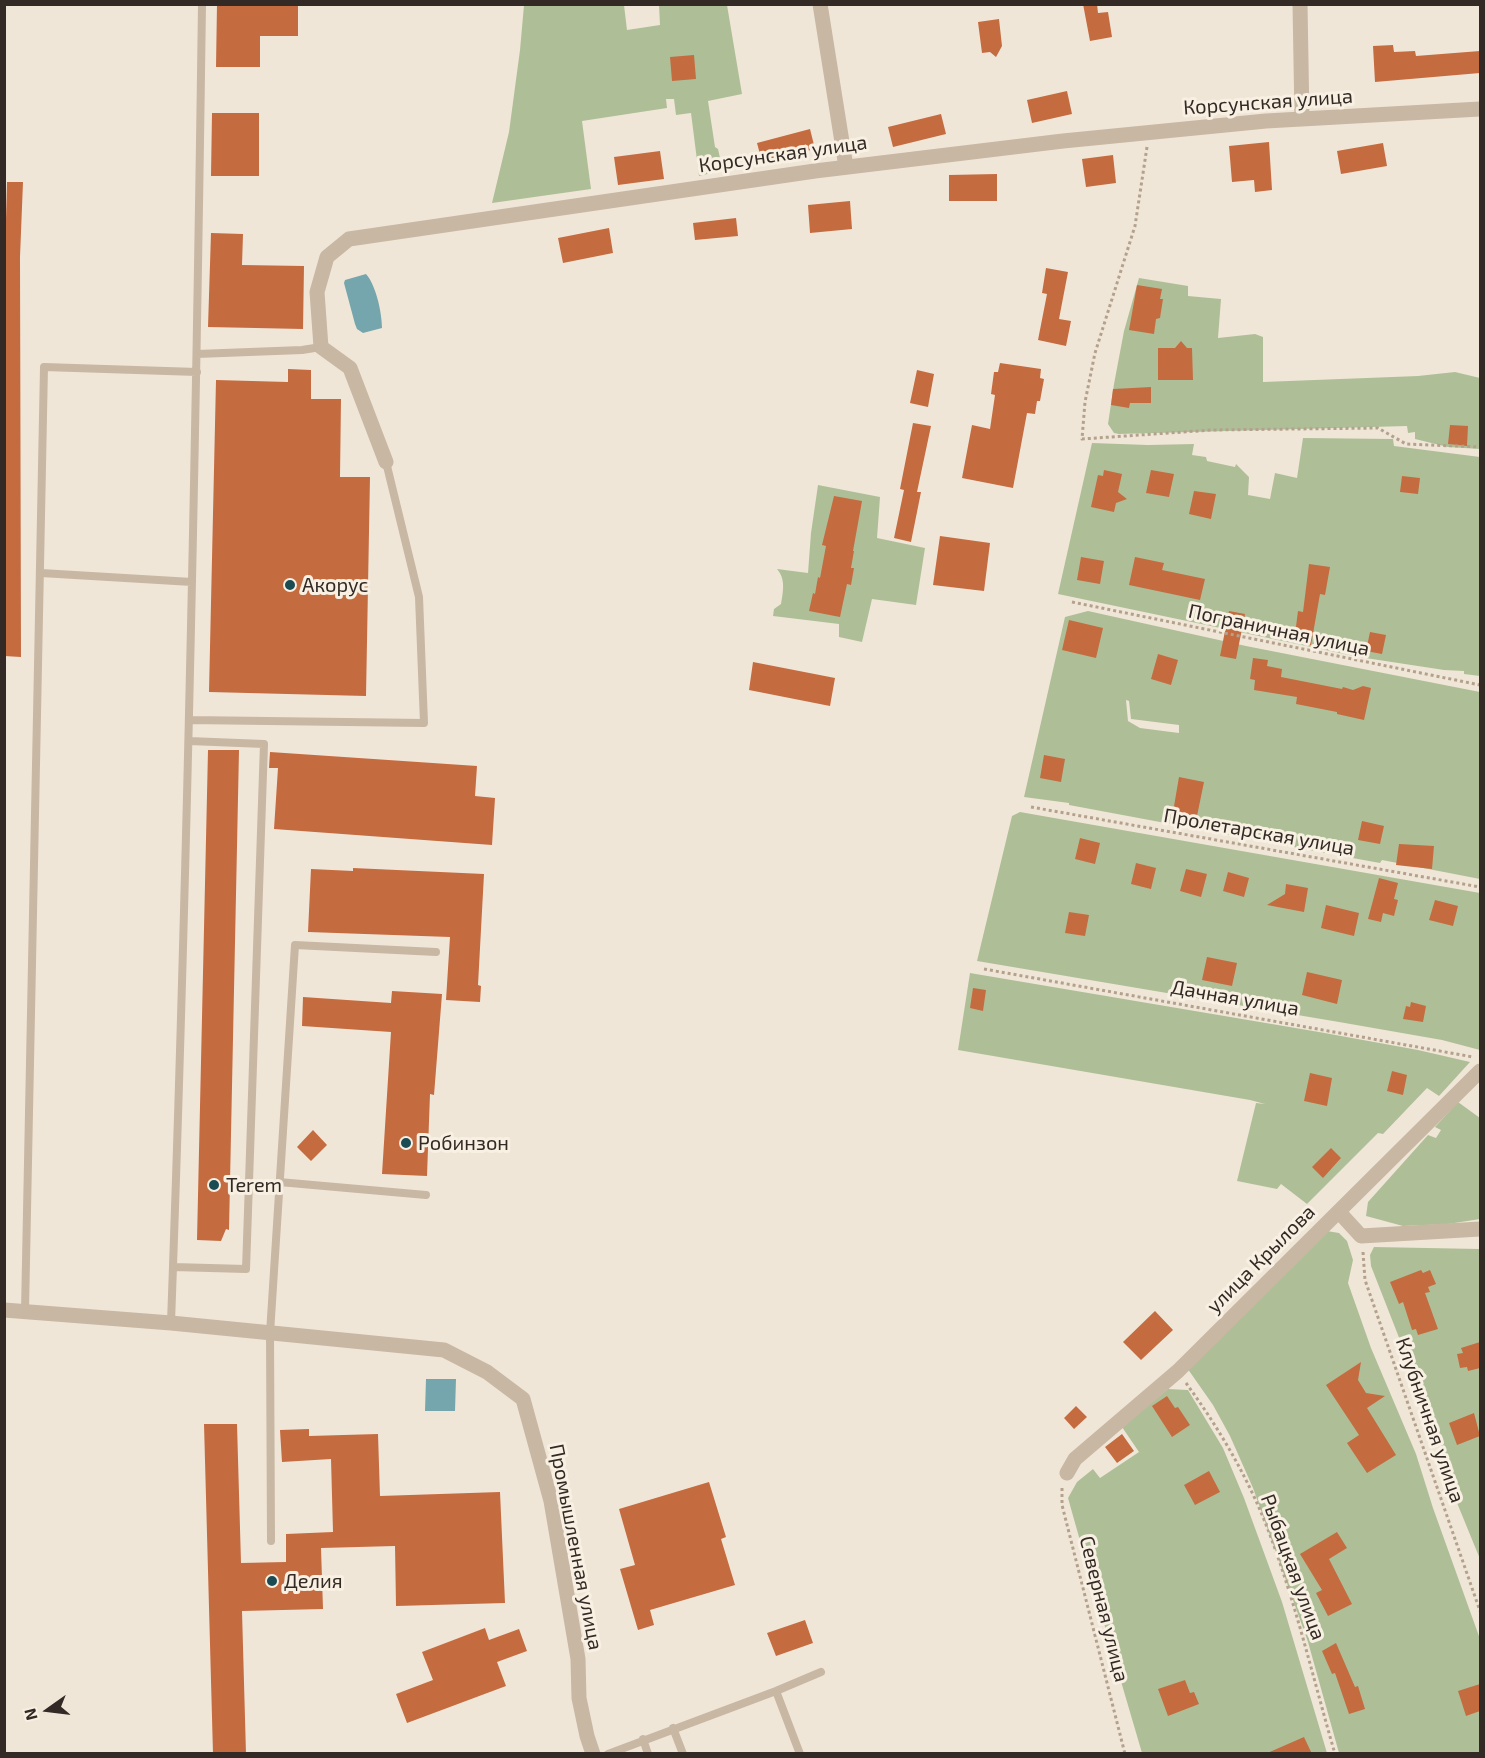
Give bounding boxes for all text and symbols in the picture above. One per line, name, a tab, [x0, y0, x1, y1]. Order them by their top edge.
street label: Корсунская улица	[1182, 84, 1354, 120]
street label: Корсунская улица	[697, 130, 869, 178]
place label: Акорус	[302, 573, 368, 597]
marker: Акорус	[283, 578, 297, 592]
street label: Пограничная улица	[1186, 599, 1372, 661]
street label: Пролетарская улица	[1162, 803, 1356, 861]
street label: Дачная улица	[1169, 975, 1301, 1021]
place label: Робинзон	[418, 1131, 509, 1155]
marker: Робинзон	[399, 1136, 413, 1150]
place label: Terem	[226, 1173, 282, 1197]
marker: Terem	[207, 1178, 221, 1192]
street label: улица Крылова	[1202, 1200, 1320, 1318]
street label: Клубничная улица	[1390, 1334, 1470, 1506]
street label: Промышленная улица	[544, 1442, 608, 1652]
street label: Рыбацкая улица	[1255, 1491, 1331, 1643]
street label: Северная улица	[1074, 1534, 1134, 1684]
place label: Делия	[284, 1569, 342, 1593]
marker: Делия	[265, 1574, 279, 1588]
north arrow	[18, 1680, 78, 1740]
text: N	[19, 1707, 41, 1722]

